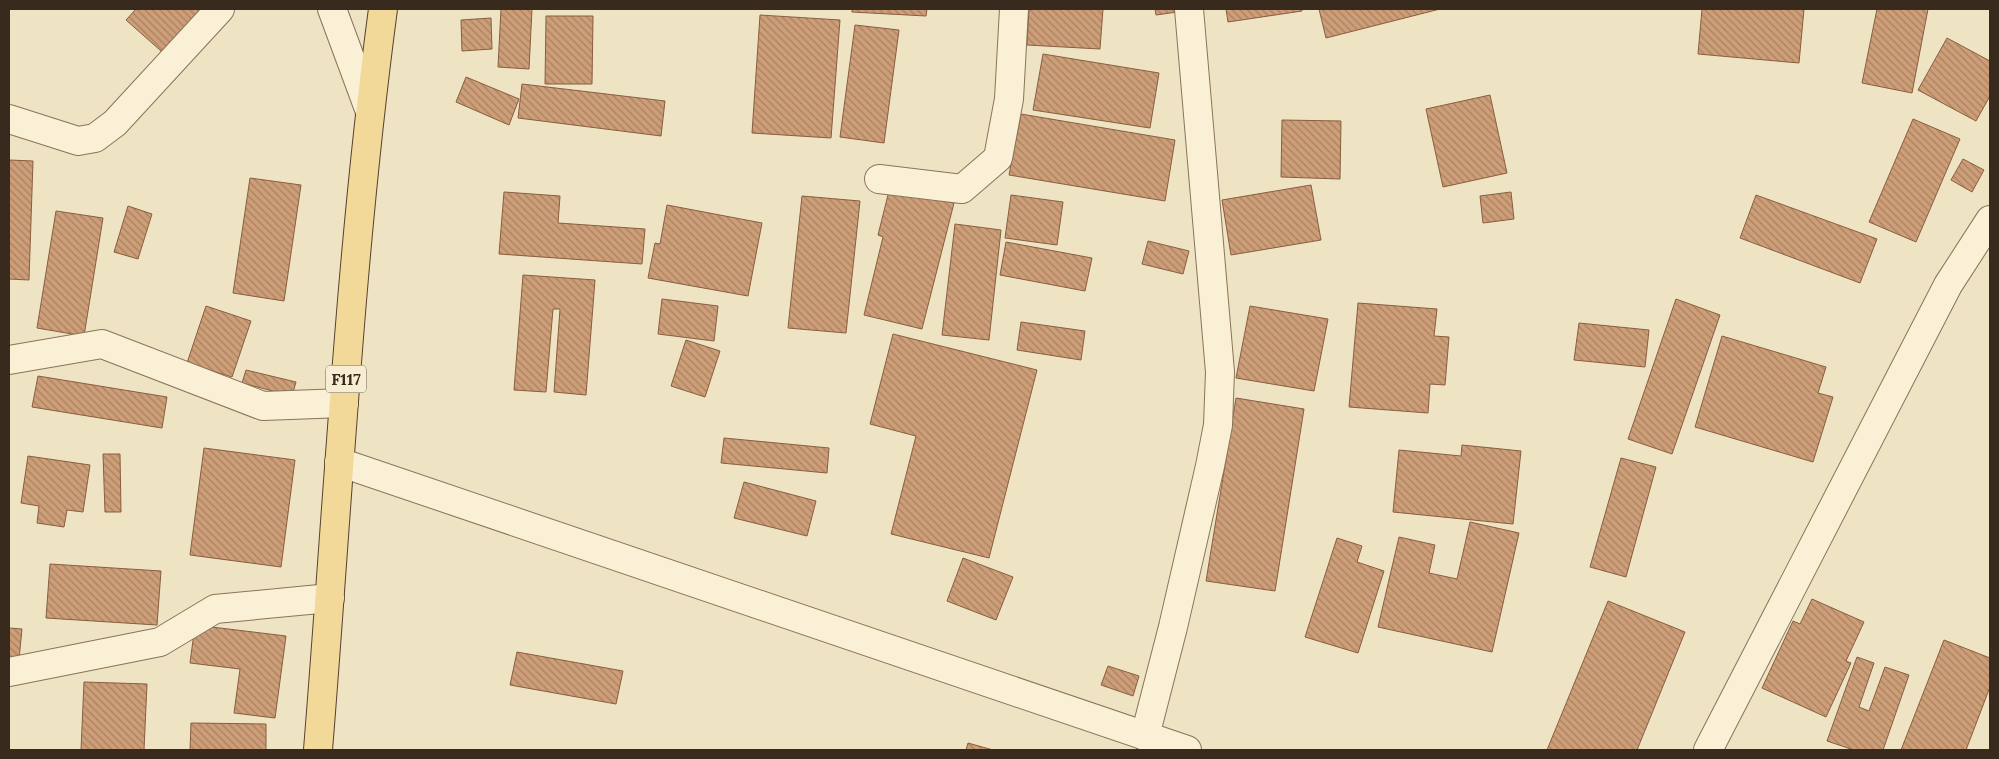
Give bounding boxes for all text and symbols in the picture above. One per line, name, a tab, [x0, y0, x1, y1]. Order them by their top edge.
road number: F117	[326, 366, 366, 392]

